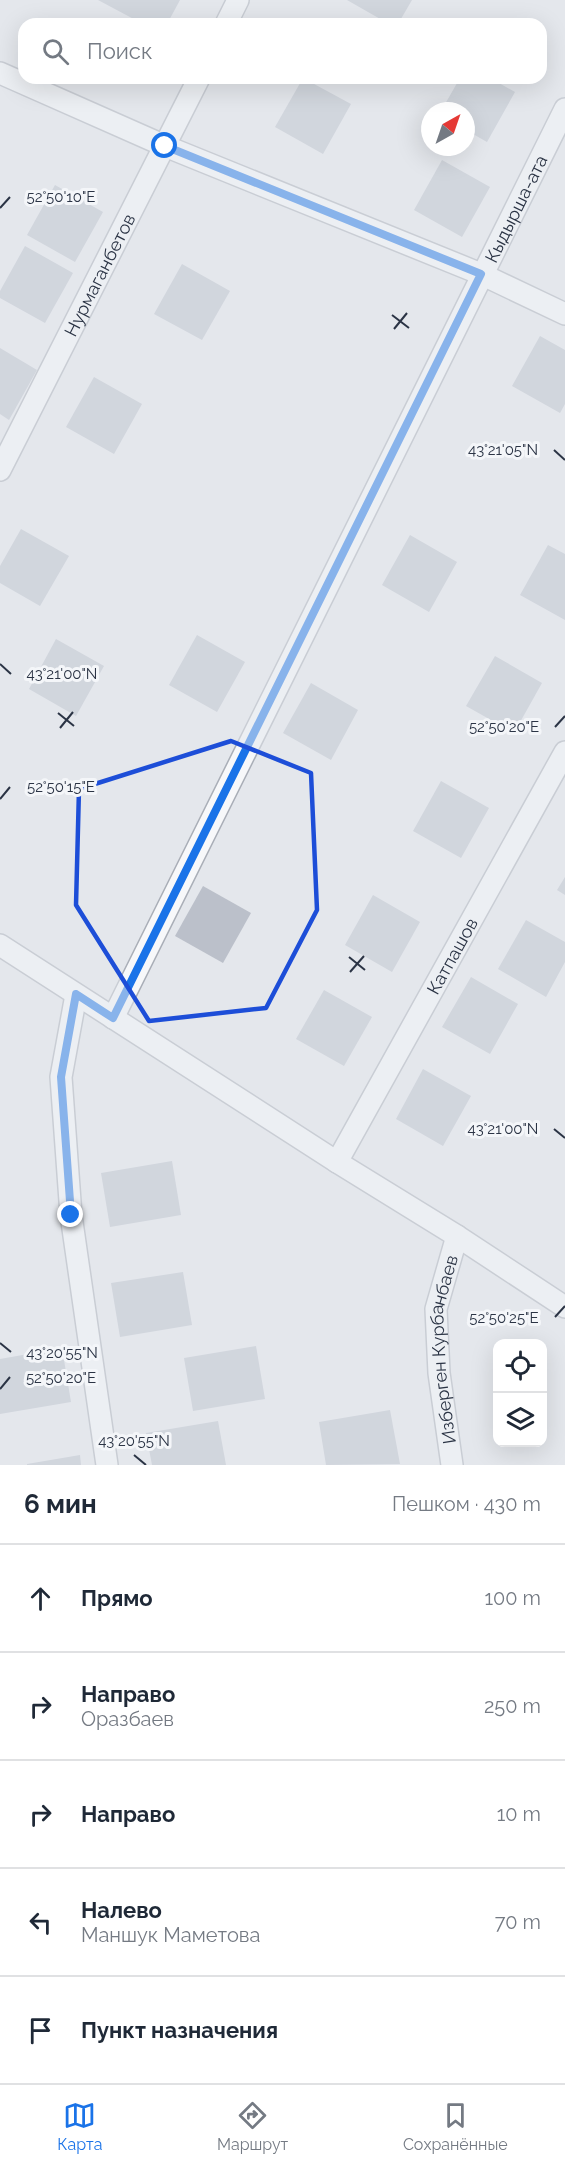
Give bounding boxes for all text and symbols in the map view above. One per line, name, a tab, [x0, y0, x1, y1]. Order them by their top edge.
search box	[18, 18, 547, 84]
icon: search	[39, 35, 72, 68]
text: Поиск	[87, 38, 152, 64]
north arrow	[421, 102, 475, 156]
route start	[151, 132, 177, 158]
street label: Кыдырша-ата	[480, 151, 551, 266]
text: 52°50'10"E	[27, 188, 95, 206]
street label: Нурмаганбетов	[59, 210, 139, 340]
text: 43°21'05"N	[468, 441, 538, 459]
text: 43°21'00"N	[27, 665, 97, 683]
text: 52°50'20"E	[469, 718, 539, 736]
text: 52°50'15"E	[27, 778, 95, 796]
street label: Катпашов	[422, 914, 481, 998]
text: 43°21'00"N	[468, 1120, 538, 1138]
route end	[57, 1201, 83, 1227]
street label: Изберген Курбанбаев	[425, 1253, 462, 1445]
text: 52°50'25"E	[469, 1309, 539, 1327]
map controls	[493, 1339, 547, 1447]
button: locate	[493, 1339, 547, 1393]
text: 43°20'55"N	[26, 1344, 98, 1362]
text: 52°50'20"E	[26, 1369, 96, 1387]
button: layers	[493, 1393, 547, 1447]
text: 43°20'55"N	[98, 1432, 170, 1450]
text: 6 мин	[24, 1489, 97, 1519]
text: Пешком · 430 m	[392, 1492, 541, 1516]
icon: ahead	[24, 1582, 57, 1615]
text: Прямо	[81, 1585, 153, 1611]
text: 100 m	[484, 1586, 541, 1610]
text: Направо	[81, 1681, 175, 1707]
icon: right	[24, 1690, 57, 1723]
text: 250 m	[484, 1694, 541, 1718]
text: Оразбаев	[81, 1707, 174, 1731]
icon: right	[24, 1798, 57, 1831]
text: Направо	[81, 1801, 175, 1827]
text: 10 m	[497, 1802, 541, 1826]
text: Налево	[81, 1897, 162, 1923]
icon: left	[24, 1906, 57, 1939]
text: 70 m	[495, 1910, 541, 1934]
text: Маншук Маметова	[81, 1923, 260, 1947]
icon: arrive	[24, 2014, 57, 2047]
text: Пункт назначения	[81, 2017, 278, 2043]
tab: Карта	[57, 2099, 102, 2154]
tab: Маршрут	[217, 2099, 288, 2154]
tab: Сохранённые	[403, 2099, 508, 2154]

